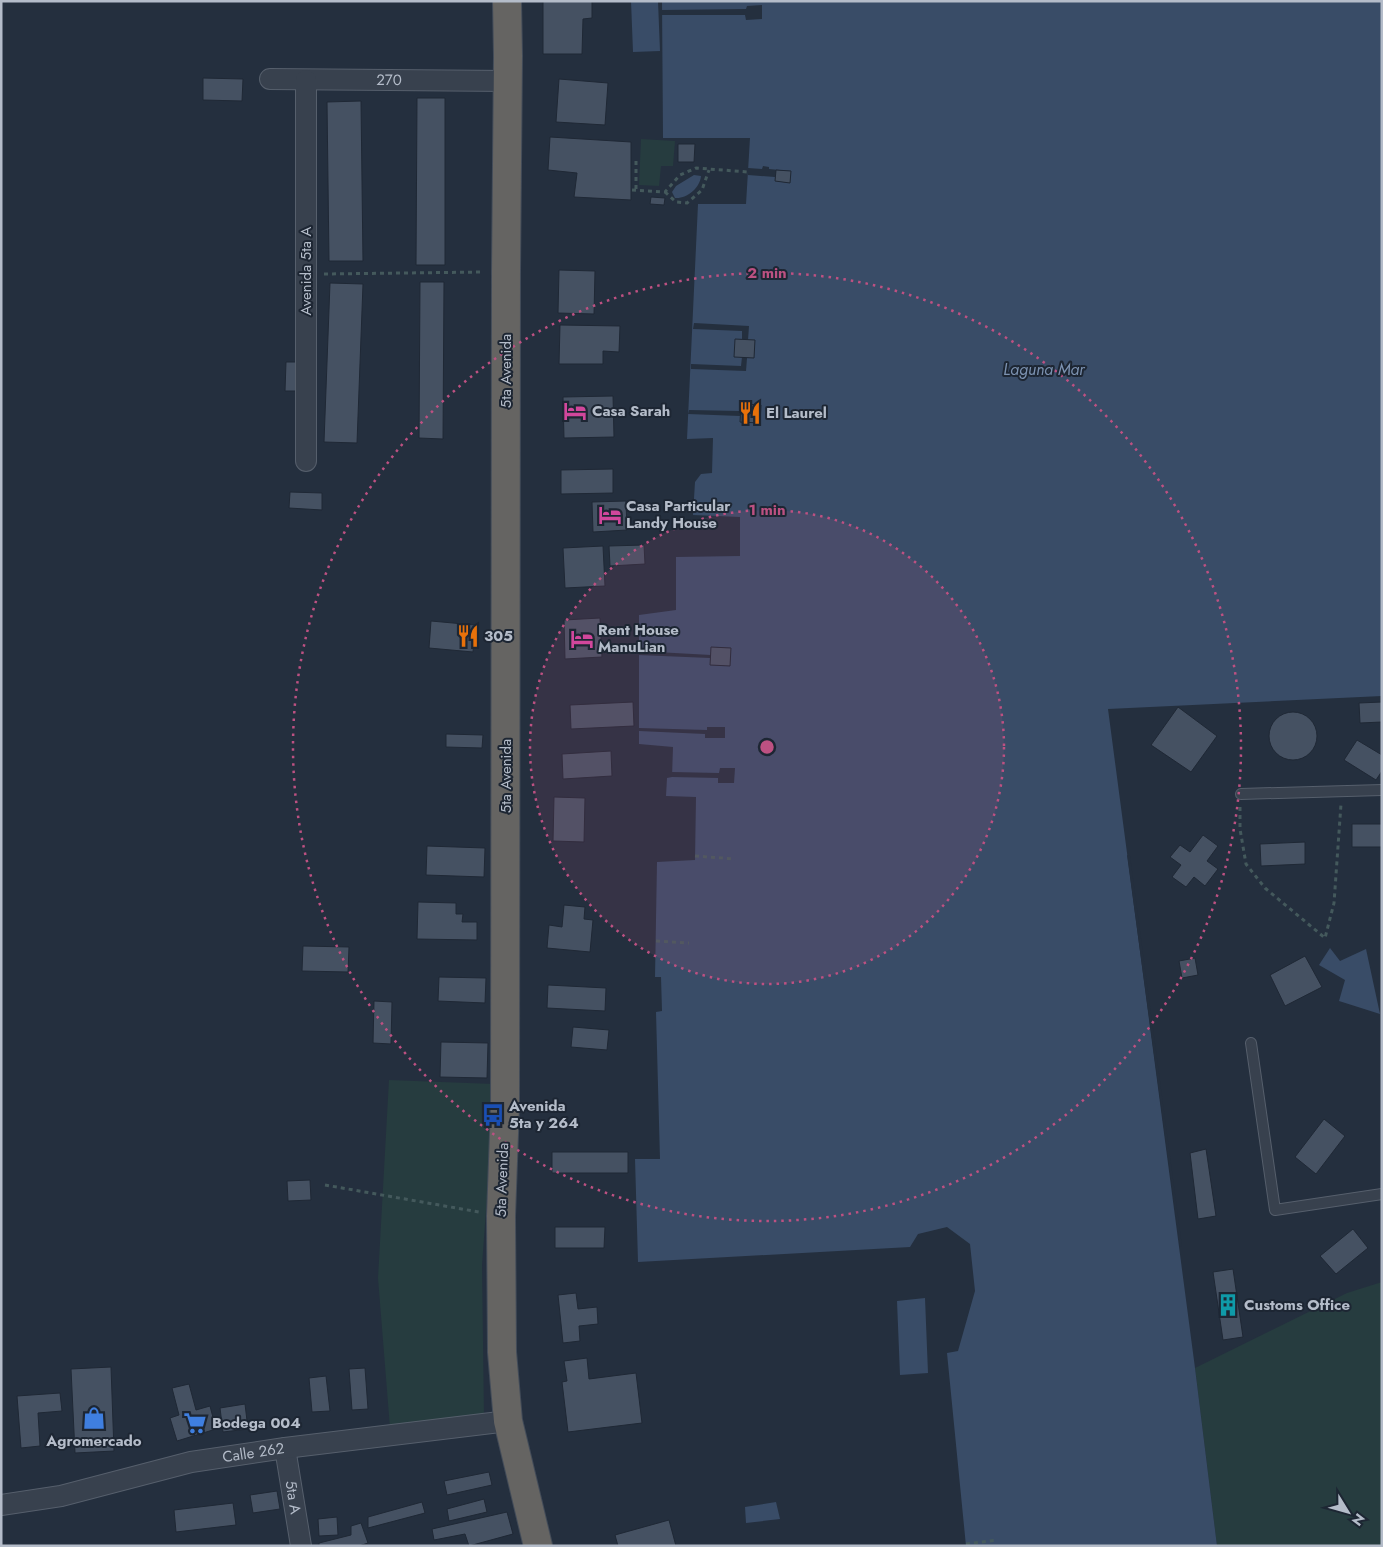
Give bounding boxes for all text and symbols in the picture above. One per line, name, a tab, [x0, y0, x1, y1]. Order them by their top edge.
street label: 270	[376, 69, 402, 91]
street label: Avenida 5ta A	[295, 226, 317, 315]
text: 2 min	[747, 262, 787, 284]
street label: 5ta Avenida	[495, 334, 517, 408]
water label: Laguna Mar	[1003, 358, 1086, 381]
hotel icon: Casa Sarah	[562, 398, 588, 424]
place label: Casa Sarah	[592, 400, 670, 422]
restaurant icon: El Laurel	[737, 400, 763, 426]
place label: El Laurel	[766, 402, 827, 424]
place label: Casa Particular Landy House	[626, 495, 731, 534]
text: 1 min	[748, 499, 786, 521]
hotel icon: Casa Particular Landy House	[597, 502, 623, 528]
place label: Rent House ManuLian	[598, 619, 679, 658]
restaurant icon: 305	[455, 623, 481, 649]
place label: 305	[484, 625, 513, 647]
hotel icon: Rent House ManuLian	[569, 626, 595, 652]
centre of rings	[758, 738, 776, 756]
street label: 5ta Avenida	[495, 739, 517, 813]
place label: Avenida 5ta y 264	[508, 1095, 579, 1134]
bus stop icon: Avenida 5ta y 264	[480, 1102, 506, 1128]
street label: 5ta Avenida	[490, 1142, 514, 1218]
building icon: Customs Office	[1215, 1292, 1241, 1318]
place label: Customs Office	[1244, 1294, 1350, 1316]
shop icon: Agromercado	[81, 1405, 107, 1431]
supermarket icon: Bodega 004	[182, 1410, 208, 1436]
place label: Bodega 004	[212, 1412, 301, 1434]
place label: Agromercado	[45, 1430, 142, 1452]
street label: Calle 262	[221, 1437, 286, 1468]
street label: 5ta A	[279, 1479, 307, 1516]
north arrow	[1323, 1487, 1373, 1537]
text: N	[1347, 1509, 1370, 1530]

